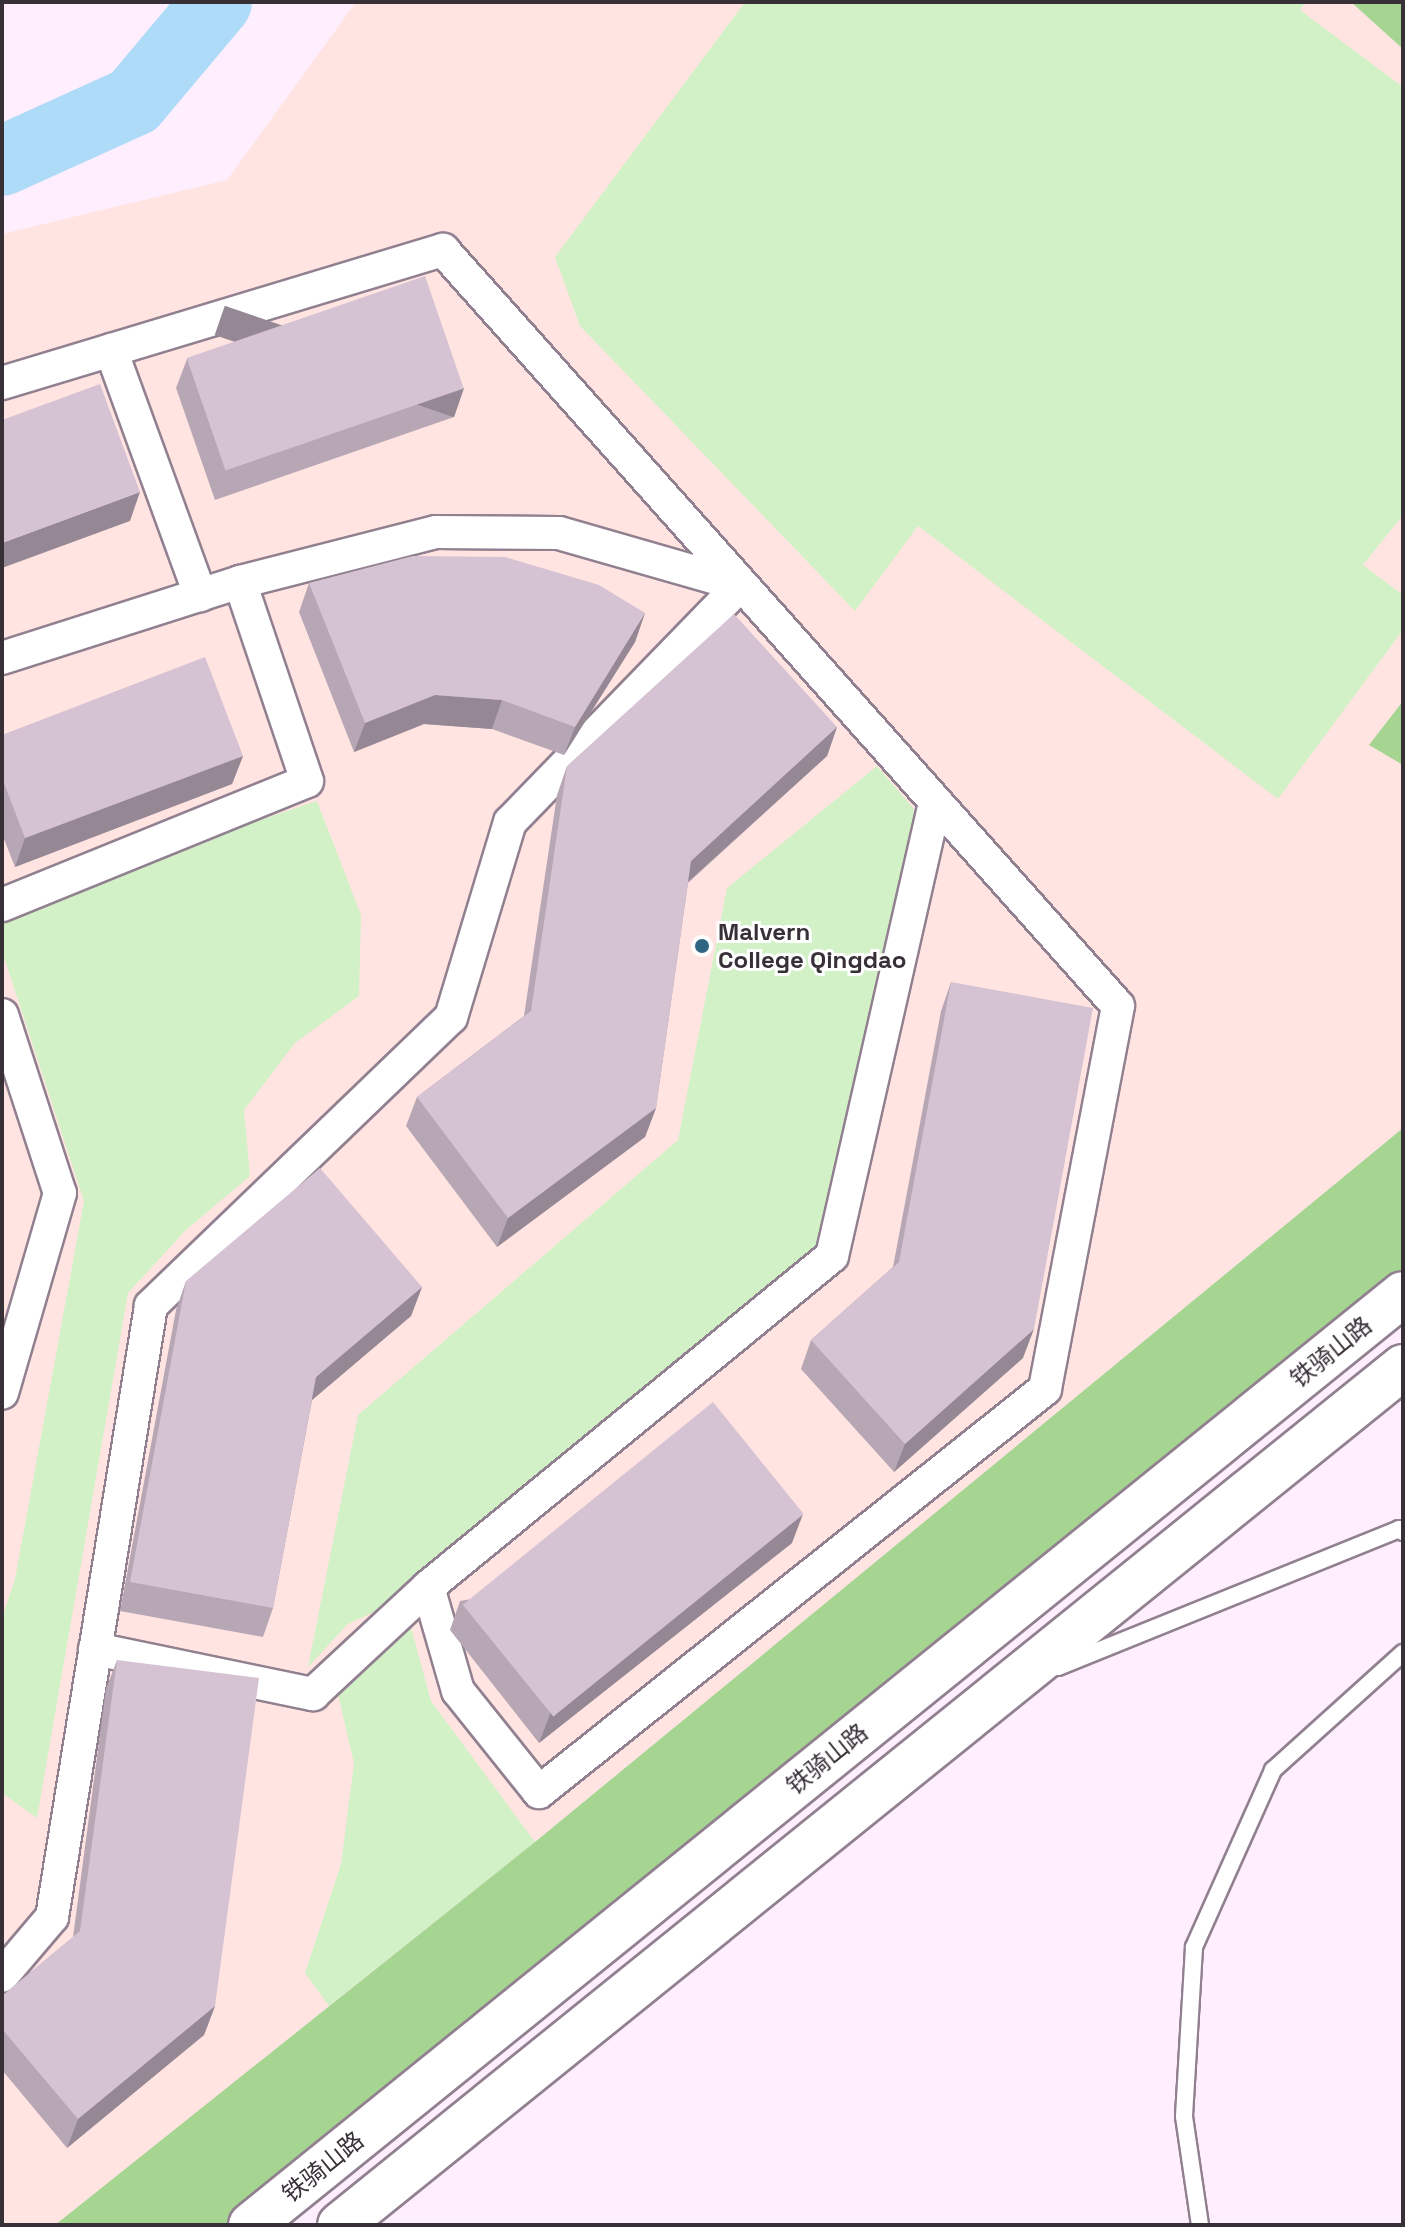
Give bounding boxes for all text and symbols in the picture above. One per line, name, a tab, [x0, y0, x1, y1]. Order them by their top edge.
place label: Malvern College Qingdao	[718, 918, 906, 974]
marker: Malvern College Qingdao	[693, 937, 711, 955]
street label: 铁骑山路	[1285, 1311, 1377, 1393]
street label: 铁骑山路	[781, 1718, 873, 1800]
street label: 铁骑山路	[277, 2126, 369, 2208]

